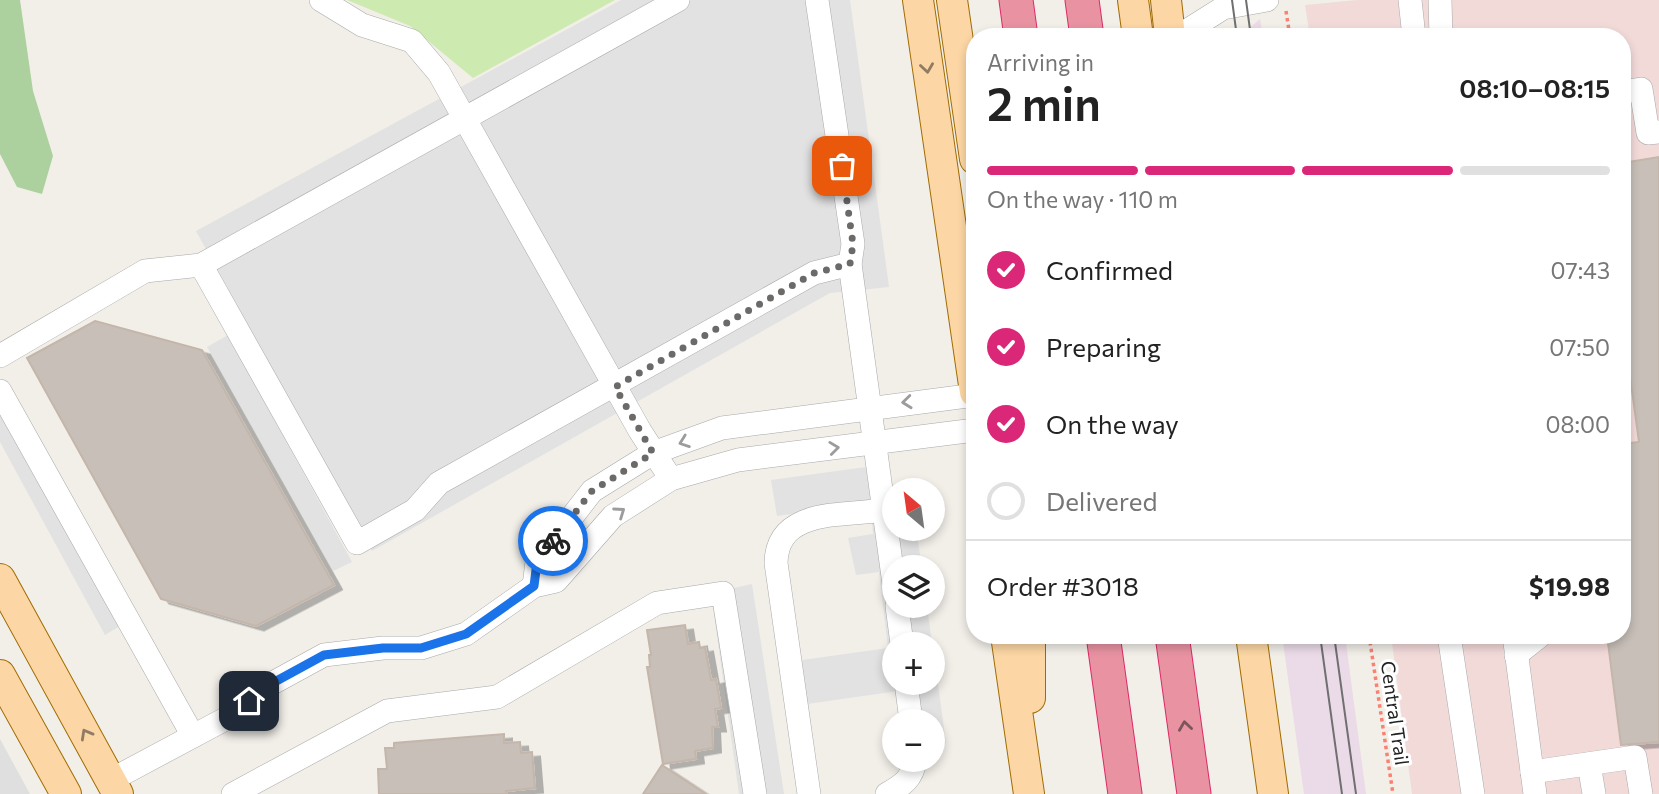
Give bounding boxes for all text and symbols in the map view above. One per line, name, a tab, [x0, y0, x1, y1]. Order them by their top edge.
text: Arriving in	[987, 48, 1094, 76]
one-way arrow	[920, 62, 935, 73]
text: 08:10–08:15	[1459, 72, 1610, 103]
text: 2 min	[987, 74, 1101, 130]
pin	[812, 136, 872, 196]
icon: bag	[823, 147, 861, 185]
text: On the way · 110 m	[987, 185, 1178, 213]
icon: check	[987, 251, 1025, 289]
text: Confirmed	[1046, 254, 1173, 285]
text: 07:43	[1551, 256, 1610, 284]
icon: check	[987, 328, 1025, 366]
text: Preparing	[1046, 331, 1161, 362]
text: 07:50	[1549, 333, 1610, 361]
one-way arrow	[901, 395, 913, 410]
icon: check	[987, 405, 1025, 443]
text: On the way	[1046, 408, 1179, 439]
text: 08:00	[1546, 410, 1610, 438]
one-way arrow	[678, 434, 690, 448]
one-way arrow	[828, 440, 840, 455]
north arrow	[882, 478, 945, 541]
map controls	[882, 478, 945, 772]
text: Delivered	[1046, 485, 1157, 516]
courier	[518, 506, 588, 576]
one-way arrow	[612, 508, 625, 520]
icon: bike	[534, 522, 572, 560]
button: layers	[882, 555, 945, 618]
text: Order #3018	[987, 570, 1139, 601]
text: $19.98	[1529, 570, 1610, 601]
button: +	[882, 632, 945, 695]
street label: Central Trail	[1377, 659, 1414, 767]
pin	[219, 671, 279, 731]
icon: home	[230, 682, 268, 720]
button: −	[882, 709, 945, 772]
one-way arrow	[1177, 721, 1192, 732]
one-way arrow	[80, 729, 94, 741]

